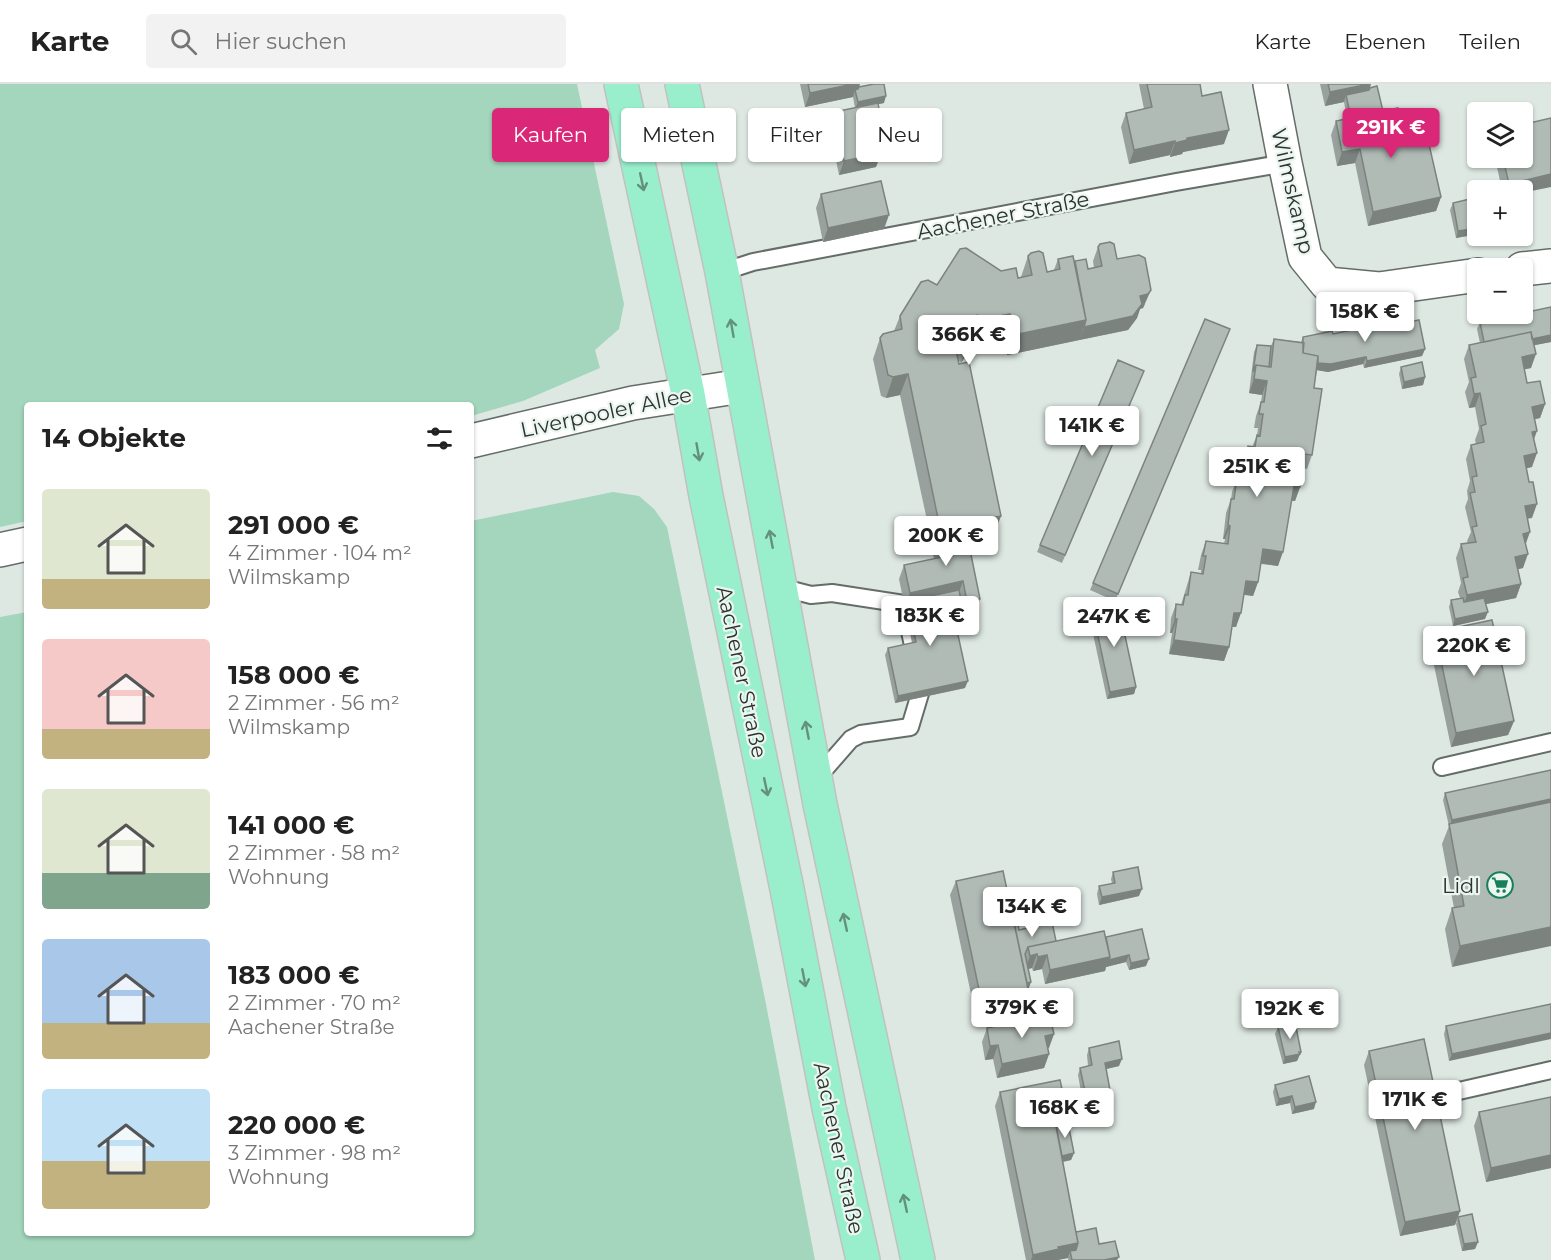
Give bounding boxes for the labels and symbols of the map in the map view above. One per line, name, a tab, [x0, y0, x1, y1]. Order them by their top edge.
pin: 291K €	[1342, 108, 1440, 159]
street label: Wilmskamp	[1266, 126, 1320, 256]
one-way arrow	[637, 172, 648, 191]
street label: Aachener Straße	[915, 186, 1091, 244]
pin: 158K €	[1316, 292, 1414, 343]
pin: 366K €	[920, 315, 1018, 366]
one-way arrow	[726, 319, 737, 339]
street label: Liverpooler Allee	[518, 382, 694, 442]
pin: 141K €	[1043, 406, 1141, 457]
one-way arrow	[693, 441, 704, 461]
pin: 251K €	[1208, 447, 1306, 498]
pin: 200K €	[897, 516, 995, 567]
one-way arrow	[765, 529, 776, 549]
street label: Aachener Straße	[712, 584, 772, 760]
pin: 183K €	[881, 596, 979, 647]
pin: 247K €	[1065, 597, 1163, 648]
pin: 220K €	[1425, 626, 1523, 677]
one-way arrow	[801, 721, 812, 741]
one-way arrow	[761, 777, 772, 796]
supermarket icon: Lidl	[1485, 870, 1515, 900]
place label: Lidl	[1442, 873, 1480, 898]
pin: 134K €	[983, 887, 1081, 938]
one-way arrow	[839, 912, 850, 932]
one-way arrow	[799, 968, 810, 987]
pin: 379K €	[973, 988, 1071, 1039]
pin: 192K €	[1241, 989, 1339, 1040]
street label: Aachener Straße	[809, 1060, 869, 1236]
pin: 171K €	[1366, 1080, 1464, 1131]
pin: 168K €	[1016, 1088, 1114, 1139]
one-way arrow	[899, 1194, 911, 1213]

